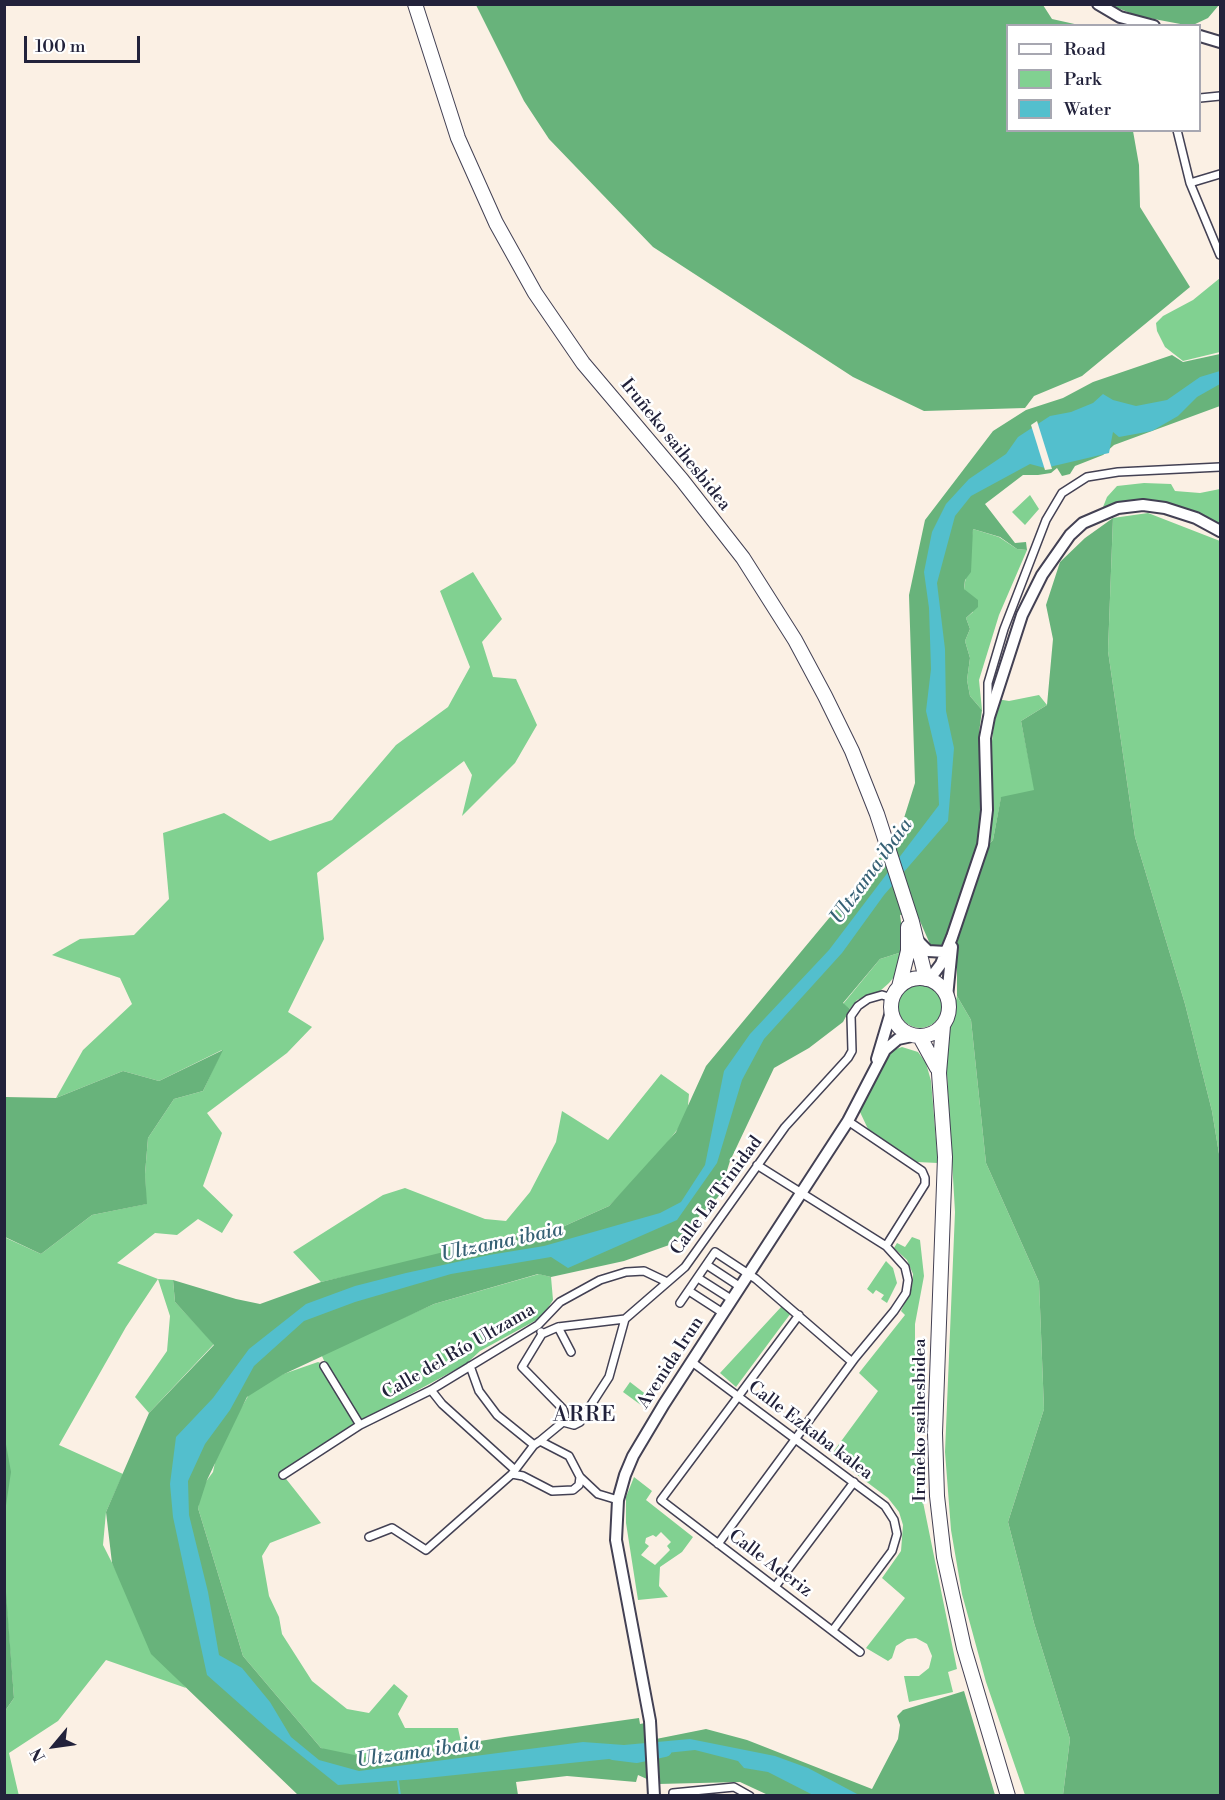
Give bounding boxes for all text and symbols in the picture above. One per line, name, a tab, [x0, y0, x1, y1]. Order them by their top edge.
scale bar	[27, 24, 142, 62]
legend	[1006, 24, 1201, 132]
text: 100 m	[35, 35, 86, 58]
text: Road	[1064, 38, 1106, 61]
text: Park	[1064, 68, 1101, 91]
text: Water	[1064, 98, 1111, 121]
street label: Iruñeko saihesbidea	[615, 375, 735, 515]
water label: Ultzama ibaia	[826, 815, 918, 929]
street label: Calle La Trinidad	[667, 1132, 767, 1260]
water label: Ultzama ibaia	[439, 1218, 565, 1268]
street label: Calle del Río Ultzama	[379, 1299, 539, 1405]
street label: Avenida Irun	[633, 1313, 709, 1413]
street label: Iruñeko saihesbidea	[910, 1338, 932, 1502]
street label: Calle Ezkaba kalea	[743, 1377, 877, 1485]
district label: ARRE	[553, 1403, 617, 1429]
street label: Calle Aderiz	[724, 1526, 816, 1602]
north arrow	[24, 1716, 84, 1776]
water label: Ultzama ibaia	[355, 1732, 481, 1774]
text: N	[26, 1744, 50, 1765]

